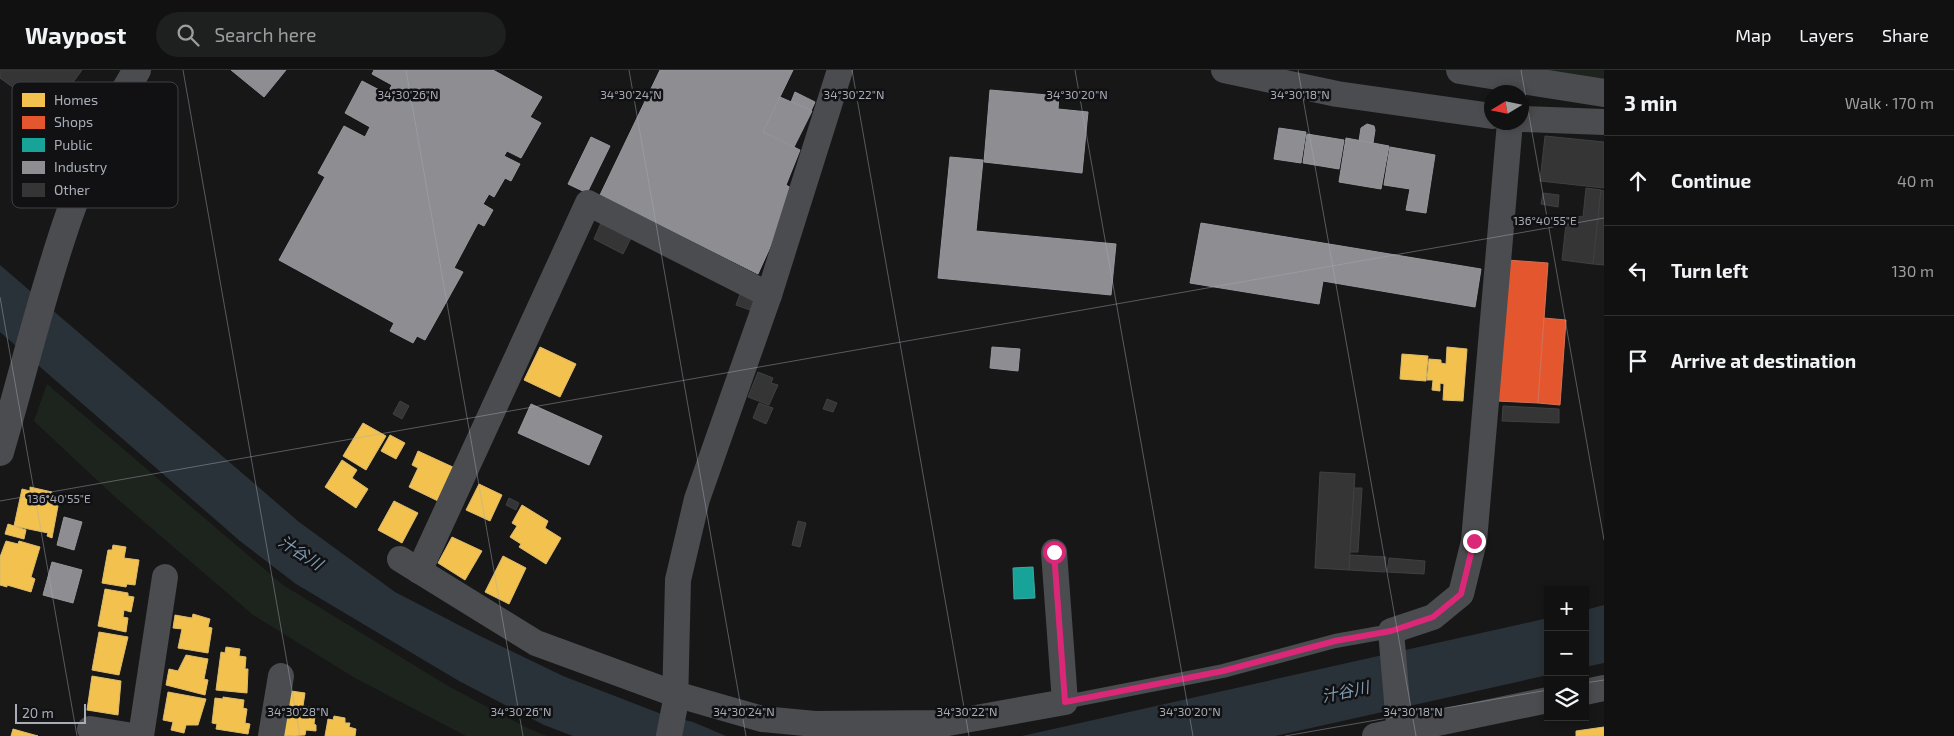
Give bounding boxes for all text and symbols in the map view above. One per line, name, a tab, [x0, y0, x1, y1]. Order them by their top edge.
search box	[156, 12, 506, 57]
text: Waypost	[25, 20, 126, 49]
icon: search	[174, 21, 202, 49]
text: Search here	[214, 23, 317, 46]
text: Map	[1735, 24, 1771, 46]
text: Layers	[1799, 24, 1854, 46]
text: Share	[1882, 24, 1929, 46]
legend	[12, 82, 178, 208]
north arrow	[1484, 85, 1529, 130]
text: 34°30'26"N	[377, 87, 439, 101]
text: 34°30'24"N	[600, 87, 662, 101]
text: 34°30'22"N	[823, 87, 885, 101]
text: 34°30'20"N	[1046, 87, 1108, 101]
text: 34°30'18"N	[1270, 87, 1330, 101]
text: 3 min	[1624, 90, 1677, 115]
text: Homes	[54, 91, 98, 108]
text: Walk · 170 m	[1845, 93, 1934, 112]
text: Shops	[54, 113, 93, 130]
text: Public	[54, 136, 93, 153]
text: Industry	[54, 158, 108, 175]
icon: ahead	[1624, 167, 1652, 195]
text: Continue	[1671, 169, 1751, 192]
text: 40 m	[1897, 171, 1934, 190]
text: Other	[54, 181, 90, 198]
text: 136°40'55"E	[1513, 213, 1577, 227]
icon: left	[1624, 257, 1652, 285]
text: Turn left	[1671, 259, 1748, 282]
text: 130 m	[1892, 261, 1934, 280]
icon: arrive	[1624, 347, 1652, 375]
text: Arrive at destination	[1671, 349, 1856, 372]
text: 136°40'55"E	[27, 491, 91, 505]
route end	[1463, 530, 1486, 553]
water label: 汁谷川	[276, 531, 328, 574]
route start	[1043, 541, 1066, 564]
map controls	[1544, 586, 1589, 721]
button: +	[1544, 586, 1589, 631]
button: −	[1544, 631, 1589, 676]
water label: 汁谷川	[1320, 676, 1372, 705]
button: layers	[1544, 676, 1589, 721]
scale bar	[15, 701, 86, 724]
text: 20 m	[22, 704, 54, 721]
text: 34°30'28"N	[267, 704, 329, 718]
text: 34°30'26"N	[490, 704, 552, 718]
text: 34°30'24"N	[713, 704, 775, 718]
text: 34°30'22"N	[936, 704, 998, 718]
text: 34°30'20"N	[1159, 704, 1221, 718]
text: 34°30'18"N	[1383, 704, 1443, 718]

